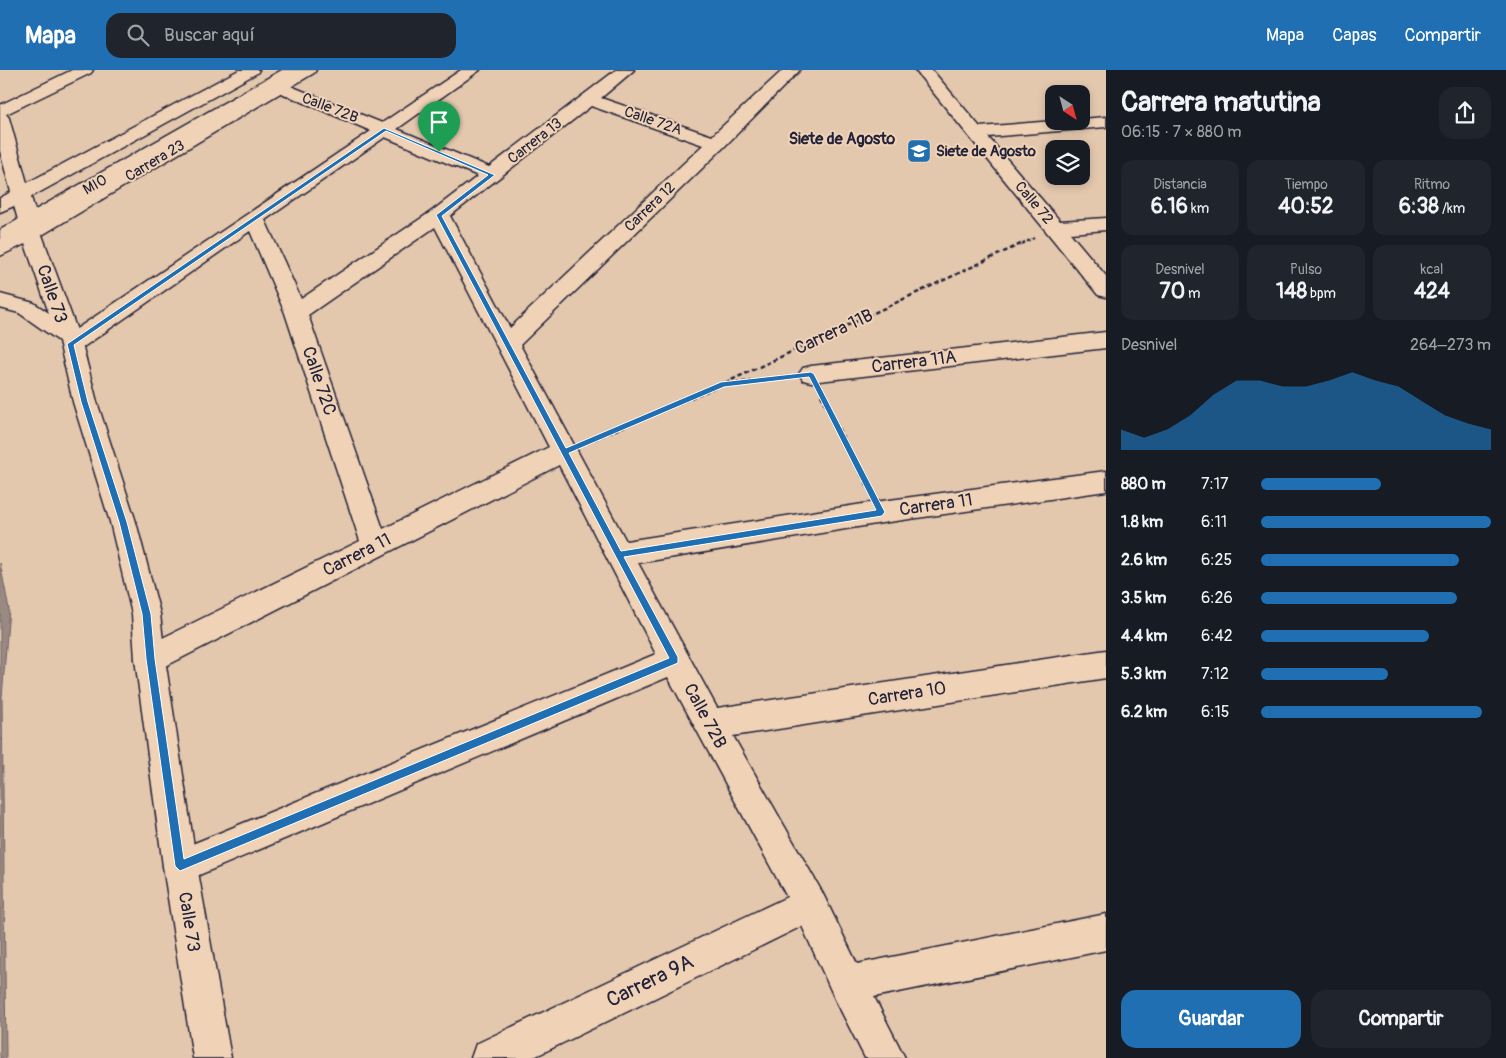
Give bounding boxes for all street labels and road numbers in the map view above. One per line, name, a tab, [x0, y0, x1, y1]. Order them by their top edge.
street label: Calle 72B	[299, 89, 361, 127]
street label: Calle 72A	[622, 102, 685, 140]
street label: Carrera 13	[504, 114, 566, 168]
street label: Carrera 23	[122, 136, 188, 186]
street label: MIO	[80, 171, 110, 199]
street label: Carrera 12	[620, 178, 680, 236]
street label: Calle 72	[1011, 178, 1057, 228]
street label: Calle 73	[31, 262, 73, 326]
street label: Carrera 11B	[791, 304, 877, 360]
street label: Calle 72C	[296, 343, 342, 419]
street label: Carrera 11A	[870, 345, 958, 379]
street label: Carrera 11	[898, 488, 974, 522]
street label: Carrera 11	[319, 528, 395, 582]
street label: Carrera 10	[866, 676, 948, 712]
street label: Calle 72B	[678, 679, 732, 753]
street label: Calle 73	[173, 890, 205, 954]
street label: Carrera 9A	[602, 948, 698, 1014]

